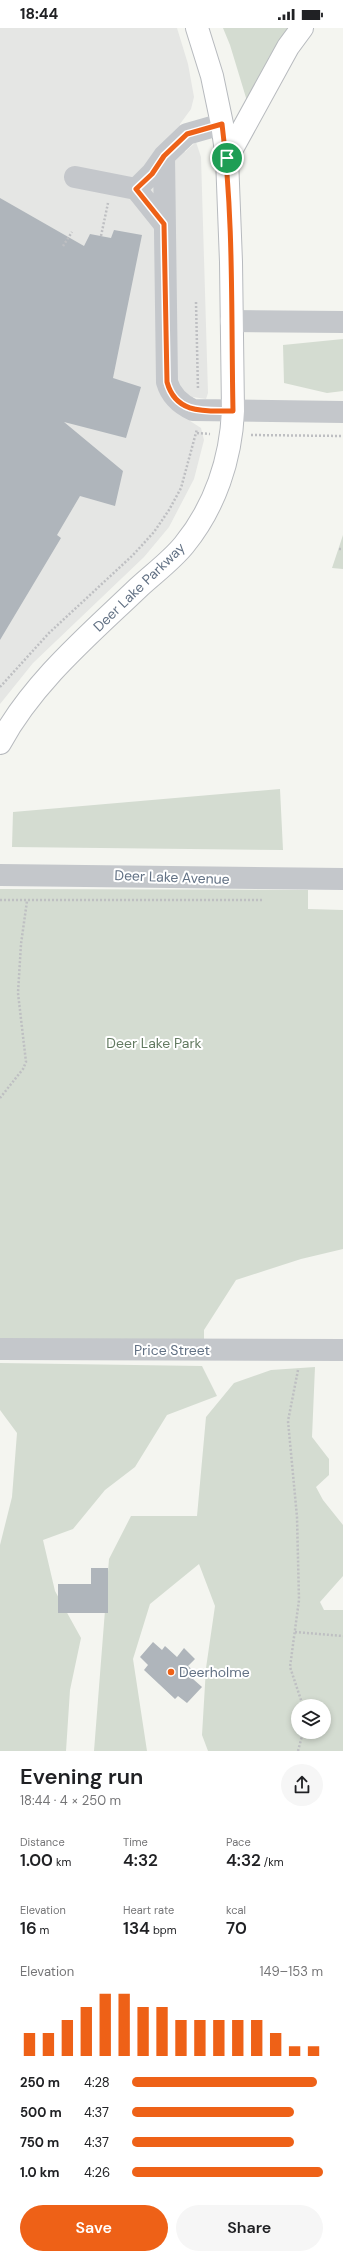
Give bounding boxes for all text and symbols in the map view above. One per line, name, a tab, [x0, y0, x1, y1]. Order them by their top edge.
text: 18:44	[20, 4, 58, 24]
pin	[210, 141, 244, 175]
icon: arrive	[216, 147, 238, 169]
street label: Deer Lake Parkway	[89, 538, 189, 635]
street label: Deer Lake Avenue	[114, 866, 230, 888]
park label: Deer Lake Park	[106, 1034, 202, 1052]
street label: Price Street	[134, 1341, 210, 1359]
place label: Deerholme	[179, 1663, 250, 1681]
marker: Deerholme	[166, 1667, 176, 1677]
map controls	[291, 1699, 331, 1739]
button: layers	[291, 1699, 331, 1739]
text: Evening run	[20, 1762, 143, 1791]
button: share	[281, 1764, 323, 1806]
text: 18:44 · 4 × 250 m	[20, 1792, 121, 1809]
text: Distance	[20, 1835, 65, 1849]
text: Time	[123, 1835, 148, 1849]
text: Pace	[226, 1835, 251, 1849]
text: 1.00	[20, 1849, 53, 1871]
text: 4:32	[123, 1849, 158, 1871]
text: 4:32	[226, 1849, 261, 1871]
text: km	[53, 1855, 71, 1869]
text: /km	[261, 1855, 284, 1869]
text: Elevation	[20, 1903, 66, 1917]
text: Heart rate	[123, 1903, 174, 1917]
text: kcal	[226, 1903, 246, 1917]
text: 16	[20, 1917, 37, 1939]
text: 134	[123, 1917, 150, 1939]
text: 70	[226, 1917, 247, 1939]
text: m	[37, 1923, 49, 1937]
text: bpm	[150, 1923, 176, 1937]
text: Elevation	[20, 1963, 74, 1980]
text: 149–153 m	[259, 1963, 323, 1980]
text: 250 m	[20, 2074, 60, 2091]
text: 4:28	[84, 2074, 110, 2091]
text: 500 m	[20, 2104, 62, 2121]
text: 4:37	[84, 2104, 109, 2121]
text: 750 m	[20, 2134, 59, 2151]
text: 4:37	[84, 2134, 109, 2151]
text: 1.0 km	[20, 2164, 59, 2181]
text: 4:26	[84, 2164, 110, 2181]
button: Save	[20, 2205, 168, 2251]
button: Share	[176, 2205, 323, 2251]

